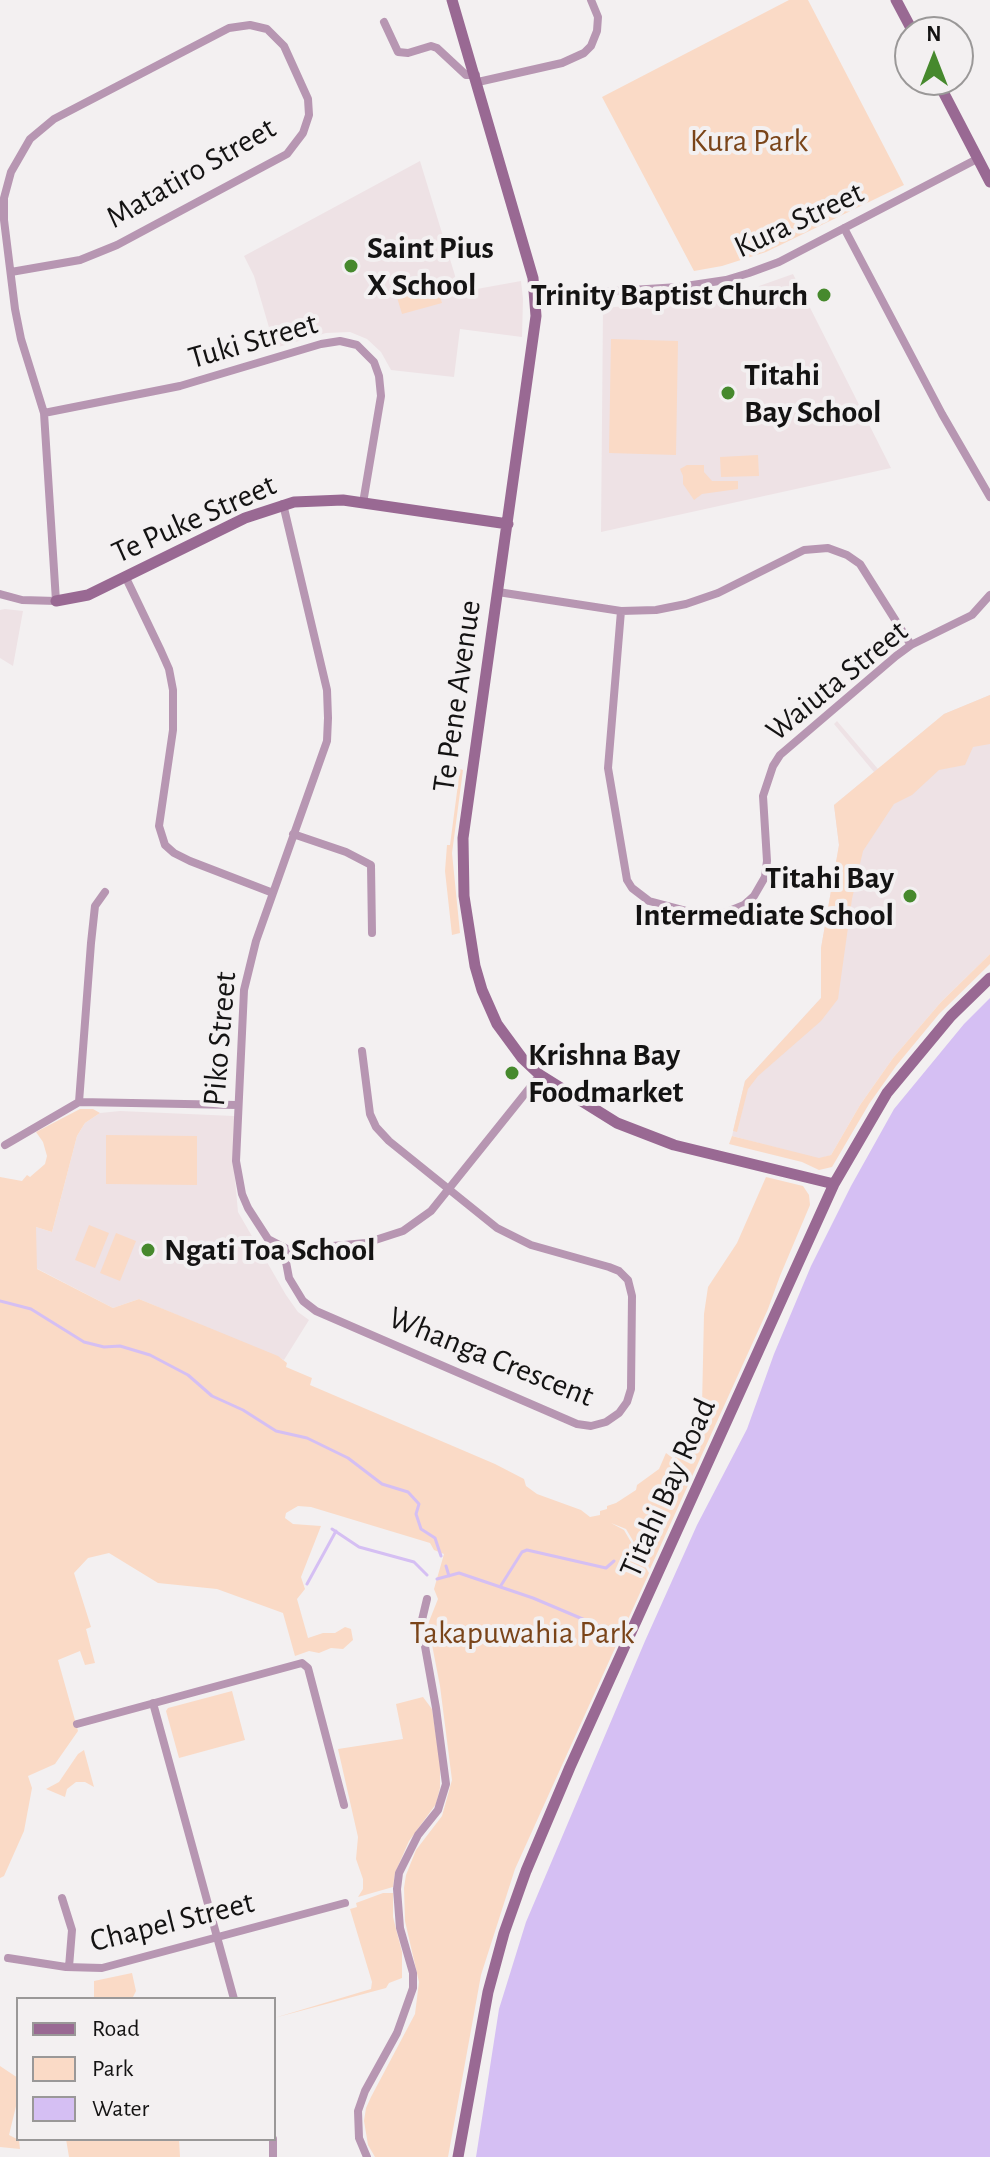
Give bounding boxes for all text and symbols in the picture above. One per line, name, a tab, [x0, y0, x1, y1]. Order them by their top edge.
north arrow	[894, 16, 974, 96]
text: N	[926, 23, 942, 45]
street label: Matatiro Street	[99, 109, 283, 237]
park label: Kura Park	[690, 122, 808, 160]
street label: Kura Street	[728, 173, 870, 267]
place label: Saint Pius X School	[367, 229, 494, 304]
marker: Saint Pius X School	[342, 257, 360, 275]
place label: Trinity Baptist Church	[531, 276, 808, 314]
marker: Trinity Baptist Church	[815, 286, 833, 304]
street label: Tuki Street	[184, 304, 322, 378]
place label: Titahi Bay School	[744, 356, 882, 431]
marker: Titahi Bay School	[719, 384, 737, 402]
street label: Te Puke Street	[106, 466, 282, 572]
street label: Te Pene Avenue	[425, 598, 489, 794]
street label: Waiuta Street	[758, 612, 916, 750]
place label: Titahi Bay Intermediate School	[634, 859, 894, 934]
marker: Titahi Bay Intermediate School	[901, 887, 919, 905]
street label: Piko Street	[195, 970, 245, 1108]
place label: Krishna Bay Foodmarket	[528, 1036, 683, 1111]
marker: Krishna Bay Foodmarket	[503, 1064, 521, 1082]
place label: Ngati Toa School	[164, 1231, 375, 1269]
marker: Ngati Toa School	[139, 1241, 157, 1259]
street label: Whanga Crescent	[383, 1298, 599, 1416]
street label: Titahi Bay Road	[611, 1392, 725, 1584]
park label: Takapuwahia Park	[410, 1614, 634, 1652]
street label: Chapel Street	[86, 1883, 258, 1961]
legend	[16, 1997, 276, 2141]
text: Road	[92, 2017, 140, 2041]
text: Park	[92, 2057, 133, 2081]
text: Water	[92, 2097, 149, 2121]

